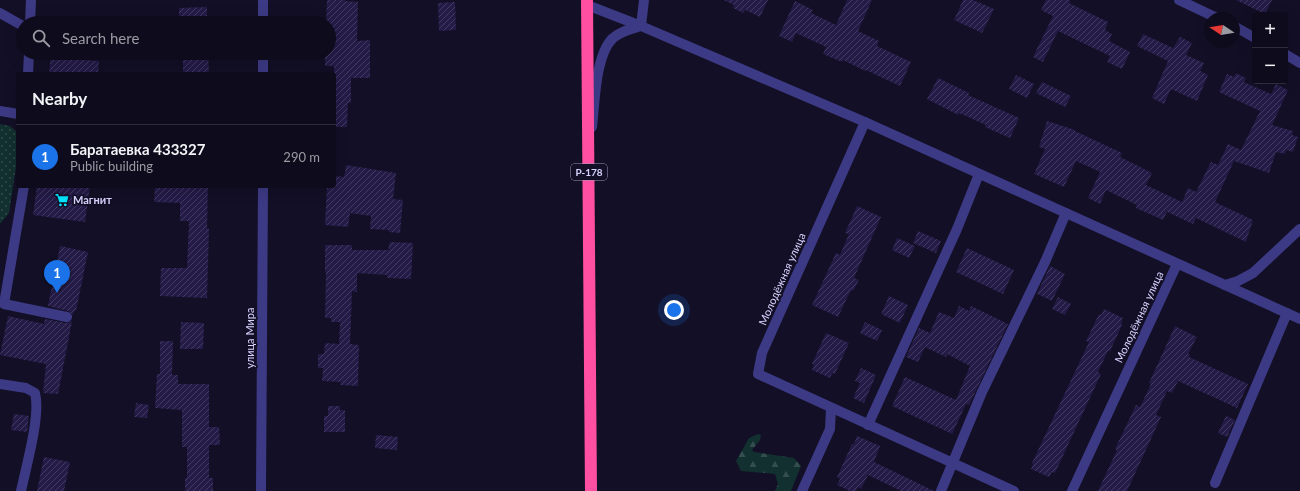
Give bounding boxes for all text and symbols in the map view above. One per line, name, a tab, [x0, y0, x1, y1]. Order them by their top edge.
north arrow	[1204, 12, 1240, 48]
map controls	[1252, 12, 1288, 84]
button: +	[1252, 12, 1288, 48]
search box	[16, 16, 336, 60]
icon: search	[30, 27, 52, 49]
text: Search here	[62, 29, 139, 47]
button: −	[1252, 48, 1288, 84]
text: Nearby	[32, 88, 87, 109]
text: Баратаевка 433327	[70, 140, 205, 158]
text: 1	[41, 149, 49, 165]
text: 290 m	[283, 149, 320, 165]
text: Public building	[70, 158, 153, 174]
road number: Р-178	[571, 164, 607, 180]
supermarket icon: Магнит	[54, 192, 70, 208]
place label: Магнит	[73, 193, 112, 206]
street label: Молодёжная улица	[755, 231, 808, 327]
pin: 1	[44, 260, 70, 293]
street label: Молодёжная улица	[1112, 269, 1165, 365]
your location	[664, 300, 684, 320]
street label: улица Мира	[243, 308, 256, 368]

